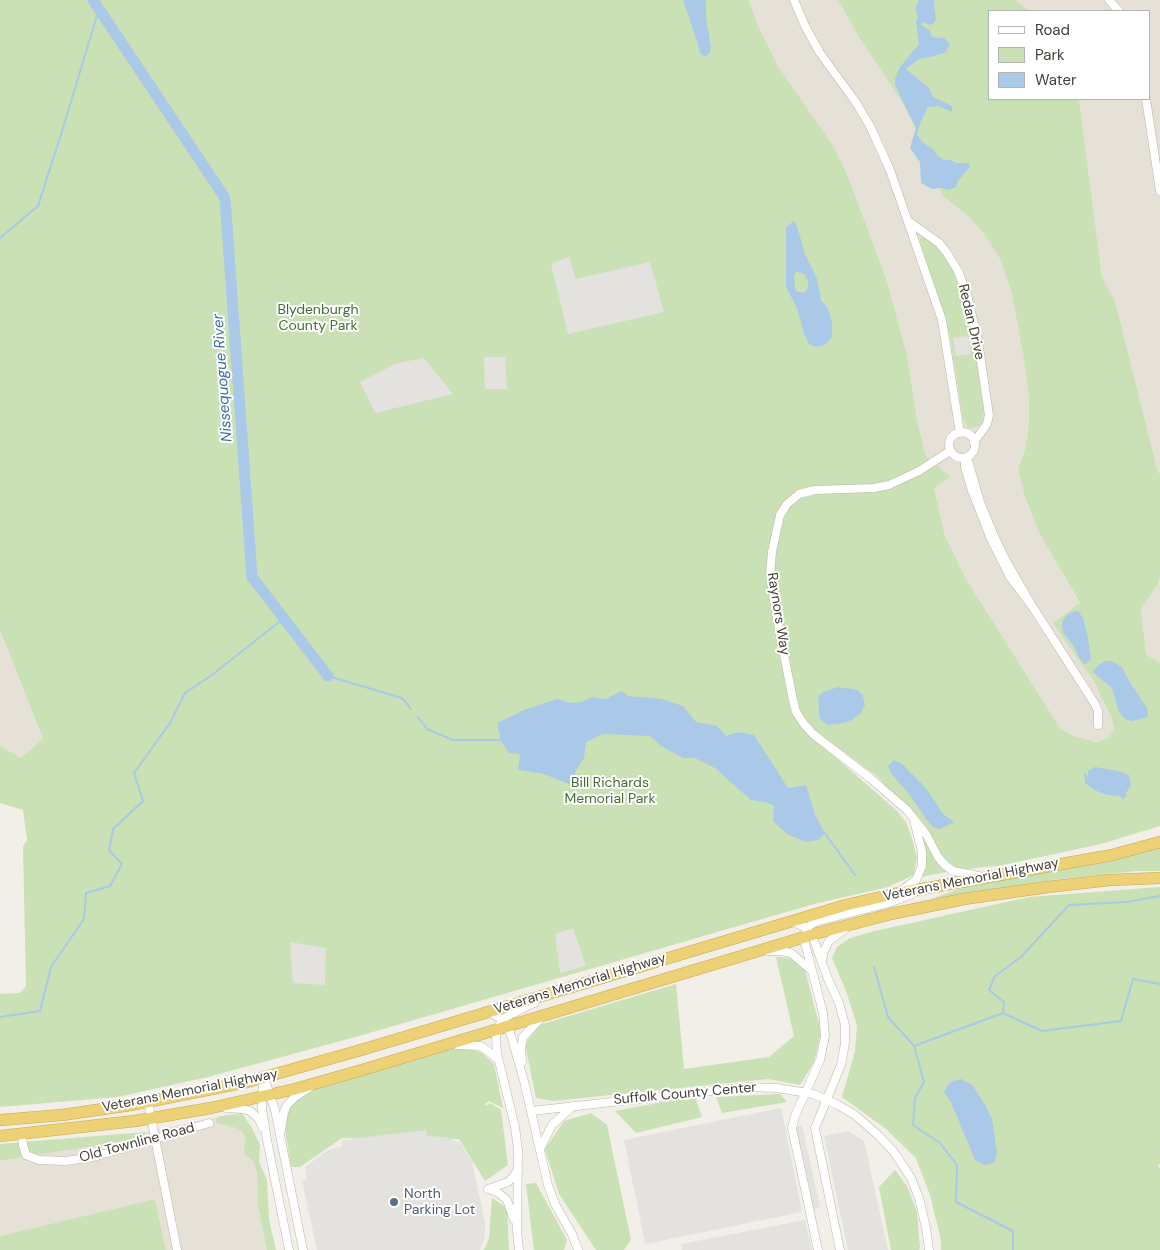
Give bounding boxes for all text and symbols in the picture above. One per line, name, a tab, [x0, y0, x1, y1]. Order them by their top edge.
legend	[988, 10, 1150, 100]
text: Road	[1035, 20, 1070, 40]
text: Park	[1035, 45, 1065, 65]
text: Water	[1035, 70, 1076, 90]
street label: Redan Drive	[954, 283, 988, 361]
park label: Blydenburgh County Park	[277, 302, 359, 334]
water label: Nissequogue River	[210, 313, 236, 443]
street label: Raynors Way	[763, 571, 793, 657]
park label: Bill Richards Memorial Park	[564, 775, 656, 808]
street label: Veterans Memorial Highway	[882, 855, 1060, 905]
street label: Veterans Memorial Highway	[492, 950, 668, 1018]
street label: Veterans Memorial Highway	[101, 1066, 279, 1116]
street label: Suffolk County Center	[613, 1079, 757, 1109]
street label: Old Townline Road	[78, 1120, 196, 1166]
place label: North Parking Lot	[404, 1186, 475, 1218]
marker: North Parking Lot	[388, 1196, 400, 1208]

